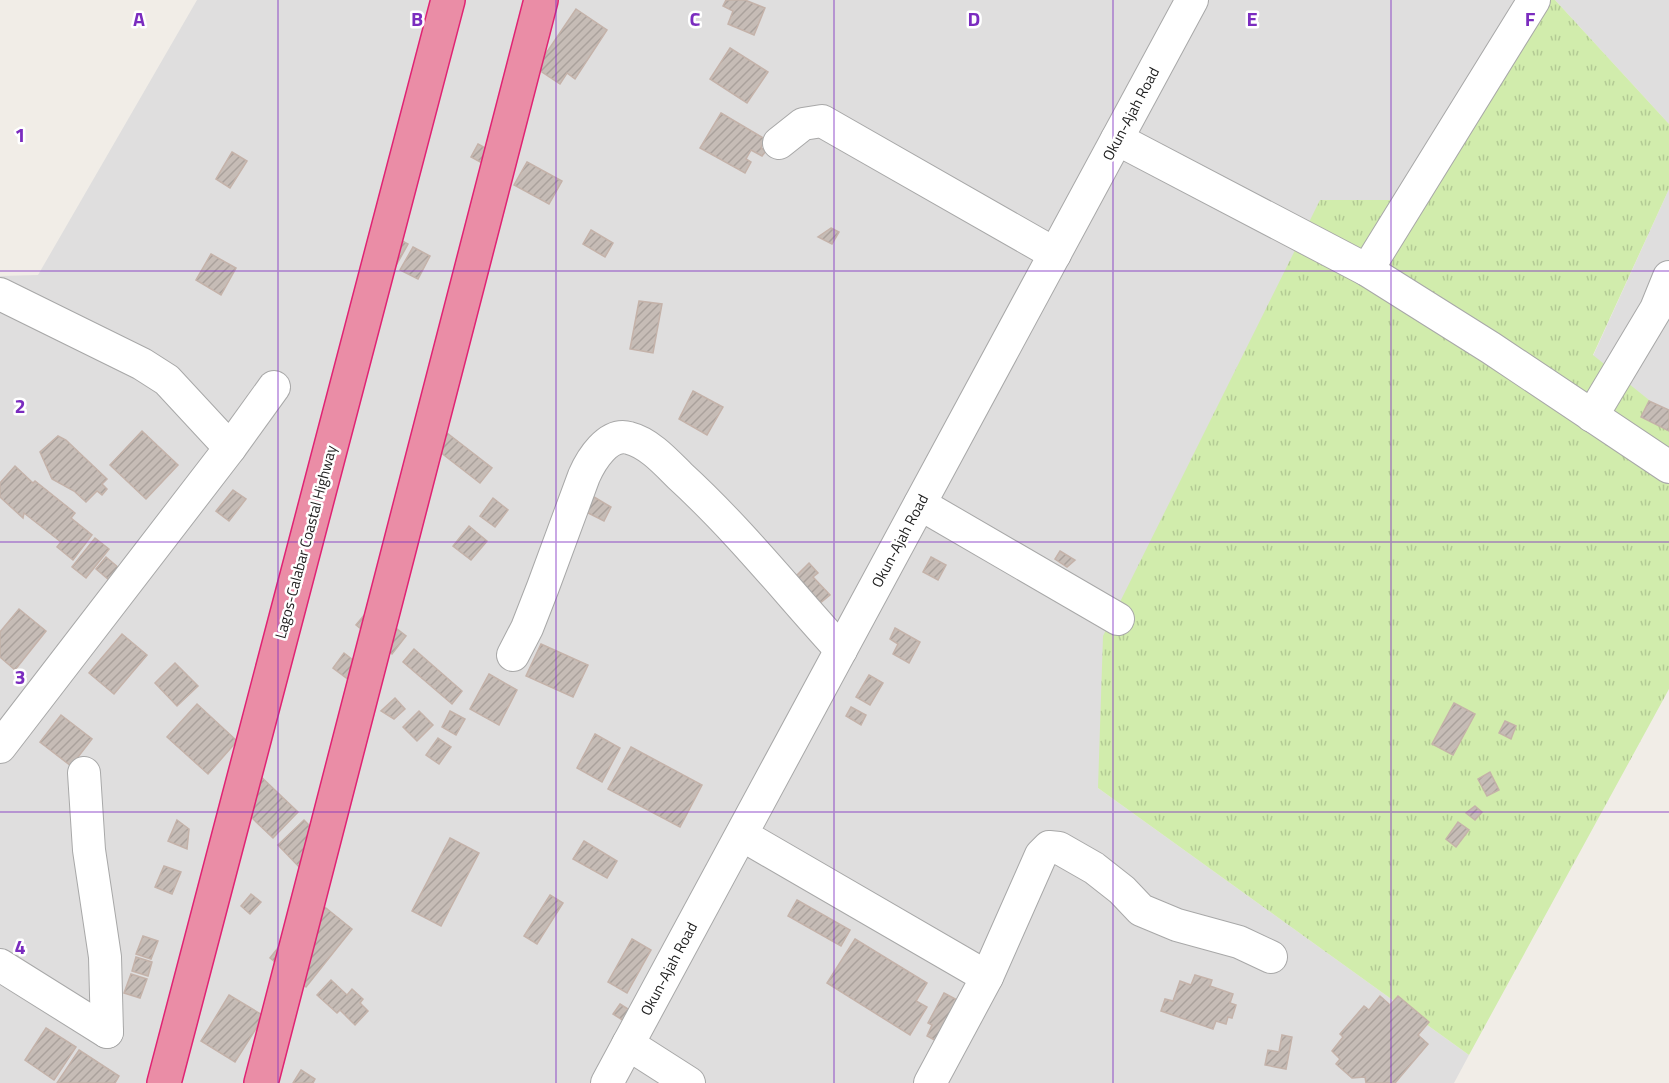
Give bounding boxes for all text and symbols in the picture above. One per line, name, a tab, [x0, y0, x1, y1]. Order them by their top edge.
text: A	[133, 3, 145, 34]
text: B	[411, 3, 423, 34]
text: C	[690, 3, 701, 34]
text: D	[968, 3, 980, 34]
text: E	[1246, 3, 1258, 34]
text: F	[1525, 3, 1536, 34]
street label: Okun-Ajah Road	[1096, 63, 1165, 165]
text: 1	[14, 119, 26, 150]
text: 2	[14, 390, 26, 421]
street label: Lagos-Calabar Coastal Highway	[269, 443, 342, 641]
street label: Okun-Ajah Road	[865, 490, 934, 592]
text: 3	[14, 661, 26, 692]
street label: Okun-Ajah Road	[634, 918, 703, 1020]
text: 4	[14, 931, 26, 962]

